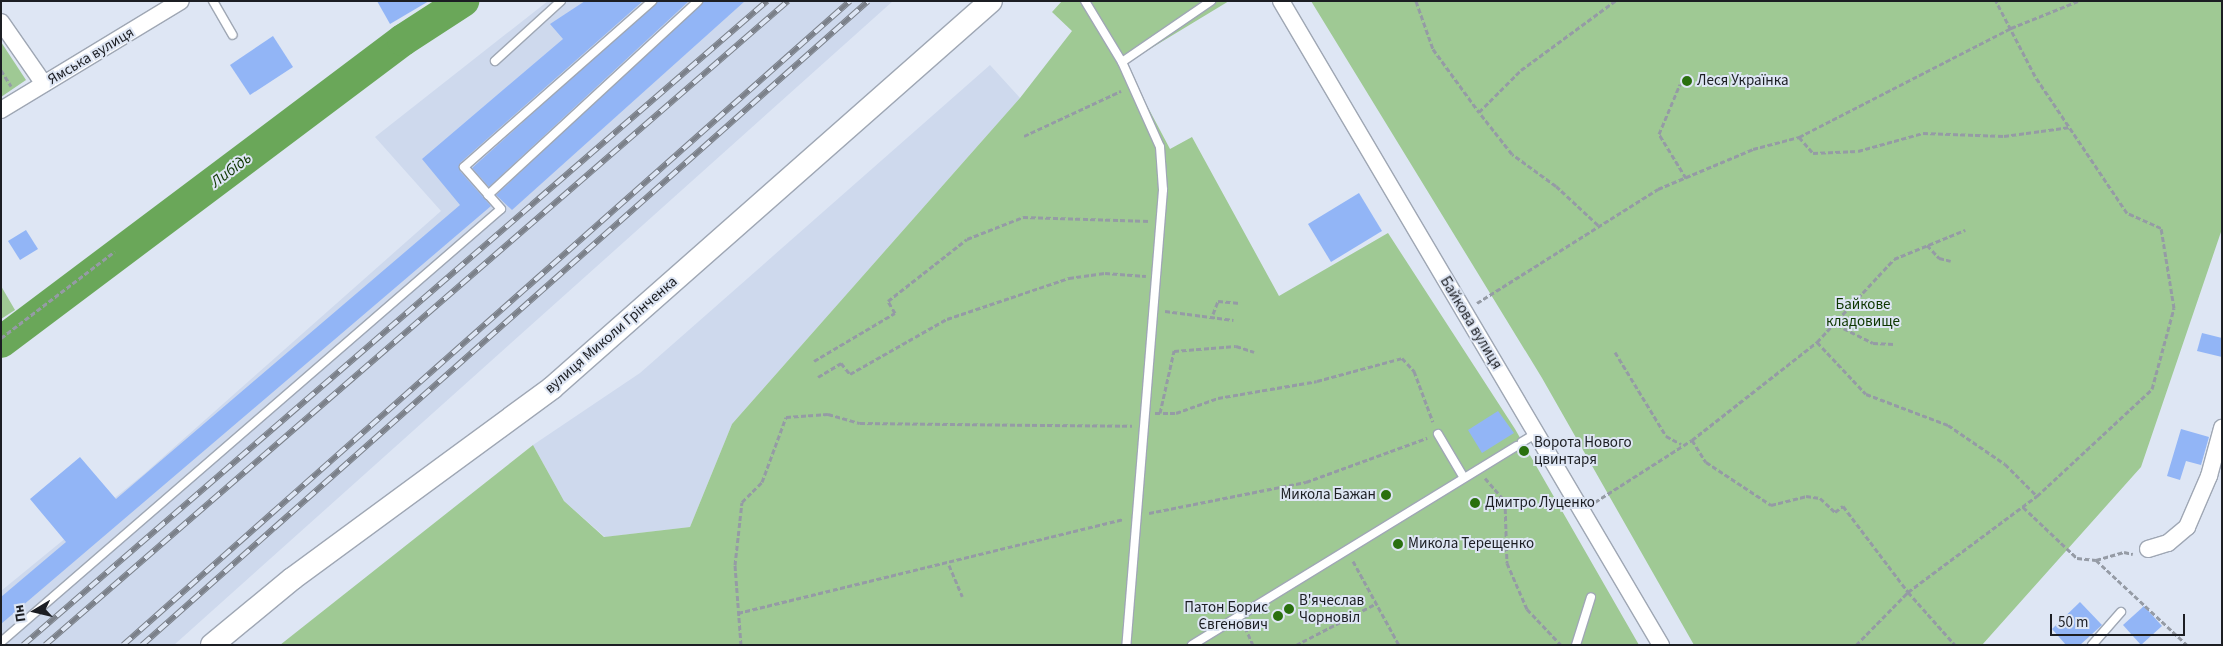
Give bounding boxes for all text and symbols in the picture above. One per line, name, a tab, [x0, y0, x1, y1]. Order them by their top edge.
street label: Ямська вулиця	[45, 23, 137, 89]
place label: Леся Українка	[1697, 72, 1789, 90]
marker: Леся Українка	[1681, 75, 1693, 87]
water label: Либідь	[207, 148, 255, 192]
street label: вулиця Миколи Грінченка	[541, 273, 681, 397]
street label: Байкова вулиця	[1436, 273, 1506, 373]
park label: Байкове кладовище	[1826, 295, 1900, 330]
place label: Ворота Нового цвинтаря	[1534, 433, 1632, 468]
marker: Ворота Нового цвинтаря	[1518, 445, 1530, 457]
place label: Микола Бажан	[1280, 486, 1376, 504]
marker: Микола Бажан	[1380, 489, 1392, 501]
place label: Дмитро Луценко	[1485, 494, 1595, 512]
marker: Дмитро Луценко	[1469, 497, 1481, 509]
place label: Микола Терещенко	[1408, 535, 1534, 553]
marker: Микола Терещенко	[1392, 538, 1404, 550]
north arrow	[10, 586, 60, 636]
place label: В'ячеслав Чорновіл	[1299, 591, 1364, 626]
place label: Патон Борис Євгенович	[1184, 598, 1268, 633]
text: Пн	[9, 603, 31, 624]
marker: В'ячеслав Чорновіл	[1283, 603, 1295, 615]
scale bar	[2053, 604, 2188, 636]
marker: Патон Борис Євгенович	[1272, 610, 1284, 622]
text: 50 m	[2058, 612, 2088, 633]

